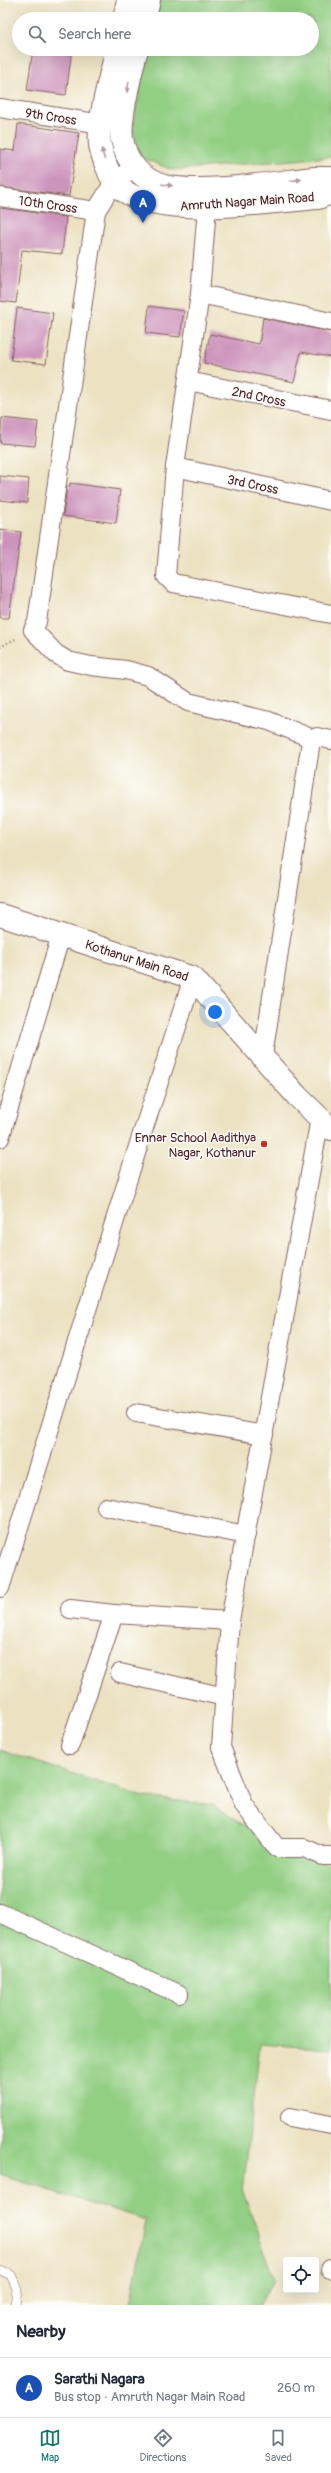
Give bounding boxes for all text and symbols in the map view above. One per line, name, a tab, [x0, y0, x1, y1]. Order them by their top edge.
search box	[12, 12, 319, 56]
icon: search	[26, 23, 48, 45]
text: Search here	[58, 25, 131, 44]
one-way arrow	[125, 81, 131, 93]
street label: 9th Cross	[24, 105, 78, 129]
one-way arrow	[100, 148, 106, 160]
one-way arrow	[290, 176, 302, 183]
one-way arrow	[161, 182, 173, 188]
street label: Amruth Nagar Main Road	[179, 189, 315, 215]
pin: A	[130, 190, 156, 223]
street label: 10th Cross	[17, 193, 78, 217]
street label: 2nd Cross	[230, 383, 287, 411]
street label: 3rd Cross	[226, 472, 280, 498]
street label: Kothanur Main Road	[83, 937, 190, 985]
your location	[205, 1002, 225, 1022]
place label: Ennar School Aadithya Nagar, Kothanur	[135, 1130, 256, 1161]
marker: Ennar School Aadithya Nagar, Kothanur	[259, 1139, 269, 1149]
map controls	[283, 2257, 319, 2293]
button: locate	[283, 2257, 319, 2293]
text: Nearby	[16, 2321, 65, 2342]
text: Sarathi Nagara	[54, 2370, 145, 2389]
text: A	[25, 2380, 33, 2396]
text: 260 m	[277, 2380, 315, 2396]
text: Bus stop · Amruth Nagar Main Road	[54, 2389, 245, 2405]
tab: Map	[39, 2427, 61, 2464]
tab: Directions	[139, 2427, 186, 2464]
tab: Saved	[265, 2427, 292, 2464]

